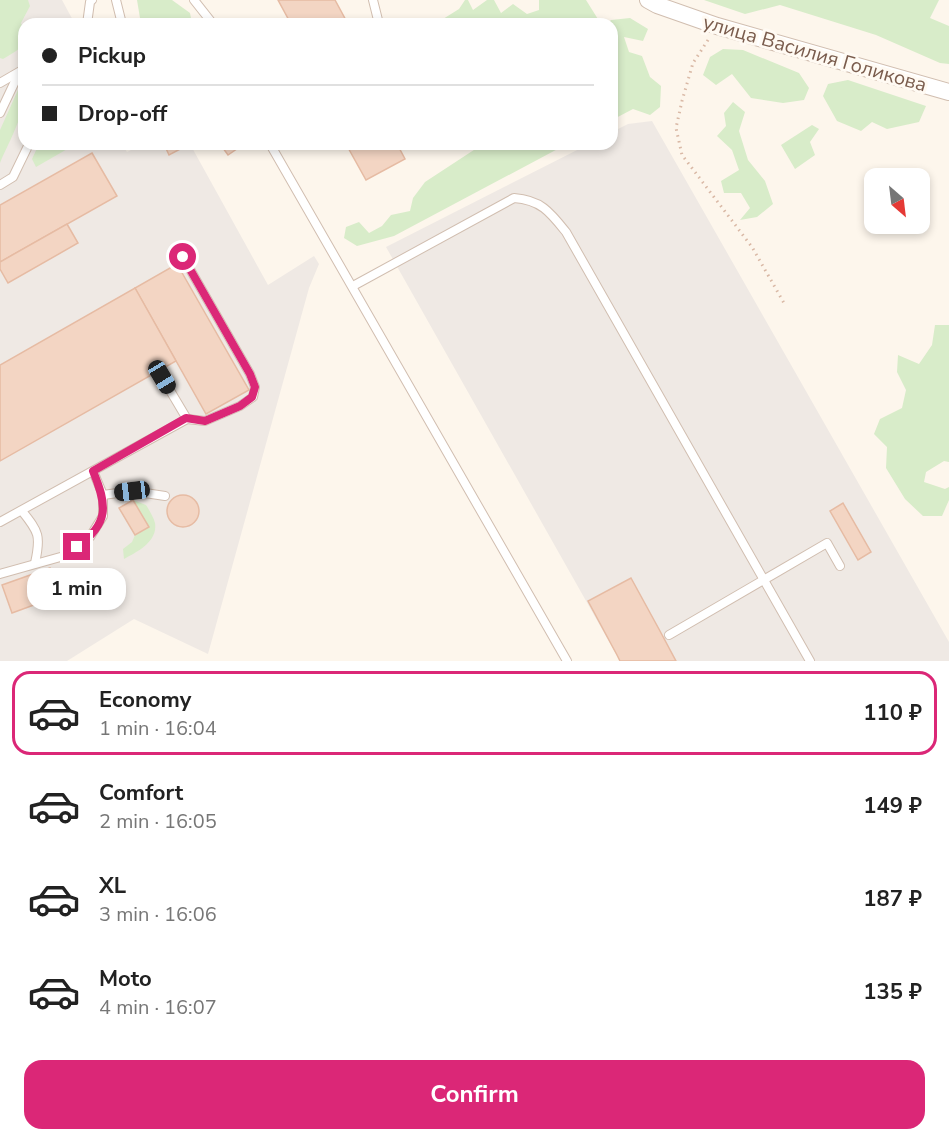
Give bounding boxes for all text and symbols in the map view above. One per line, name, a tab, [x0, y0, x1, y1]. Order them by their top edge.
street label: улица Василия Голикова	[700, 9, 930, 98]
text: Pickup	[78, 41, 146, 71]
text: Drop-off	[78, 99, 167, 129]
north arrow	[864, 168, 930, 234]
map controls	[864, 168, 930, 234]
route start	[169, 243, 196, 270]
car	[145, 357, 179, 397]
car	[113, 480, 151, 502]
route end	[63, 533, 90, 560]
callout: 1 min	[28, 568, 127, 610]
text: 1 min	[51, 575, 102, 602]
text: Economy	[99, 685, 191, 715]
icon: car	[27, 686, 81, 740]
text: 110 ₽	[863, 698, 922, 728]
text: 1 min · 16:04	[99, 715, 217, 742]
text: Comfort	[99, 778, 183, 808]
icon: car	[27, 779, 81, 833]
text: 149 ₽	[863, 791, 922, 821]
text: 2 min · 16:05	[99, 808, 217, 835]
text: XL	[99, 871, 126, 901]
icon: car	[27, 872, 81, 926]
text: 187 ₽	[863, 884, 922, 914]
text: 3 min · 16:06	[99, 901, 217, 928]
text: Moto	[99, 964, 152, 994]
icon: car	[27, 965, 81, 1019]
text: 135 ₽	[863, 977, 922, 1007]
text: 4 min · 16:07	[99, 994, 217, 1021]
button: Confirm	[24, 1060, 925, 1129]

